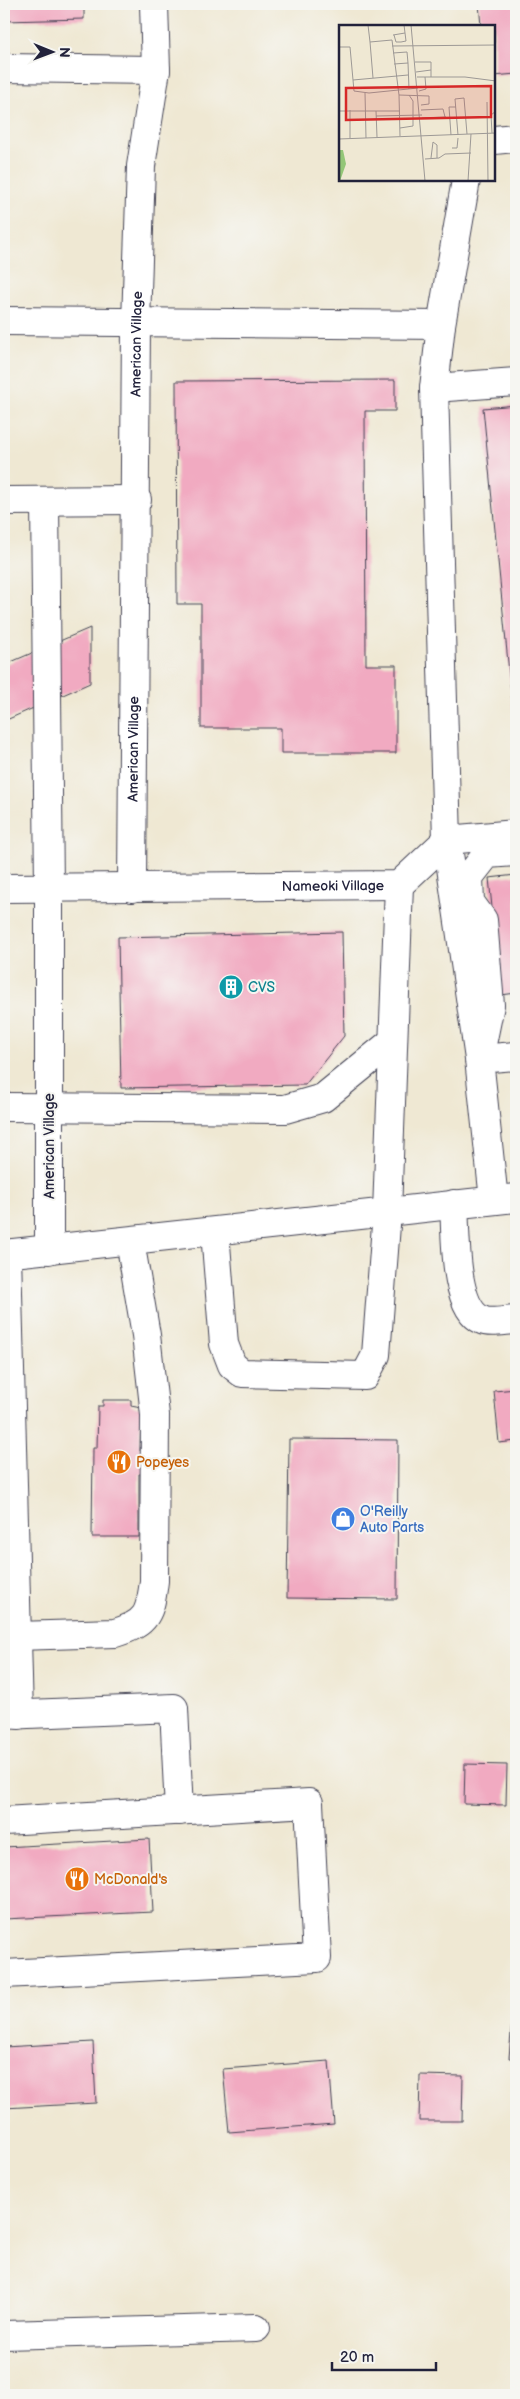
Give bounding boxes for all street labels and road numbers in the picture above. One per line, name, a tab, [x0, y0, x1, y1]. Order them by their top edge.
street label: American Village	[127, 291, 146, 397]
street label: American Village	[124, 696, 142, 802]
street label: Nameoki Village	[282, 877, 384, 894]
street label: American Village	[41, 1093, 58, 1199]

